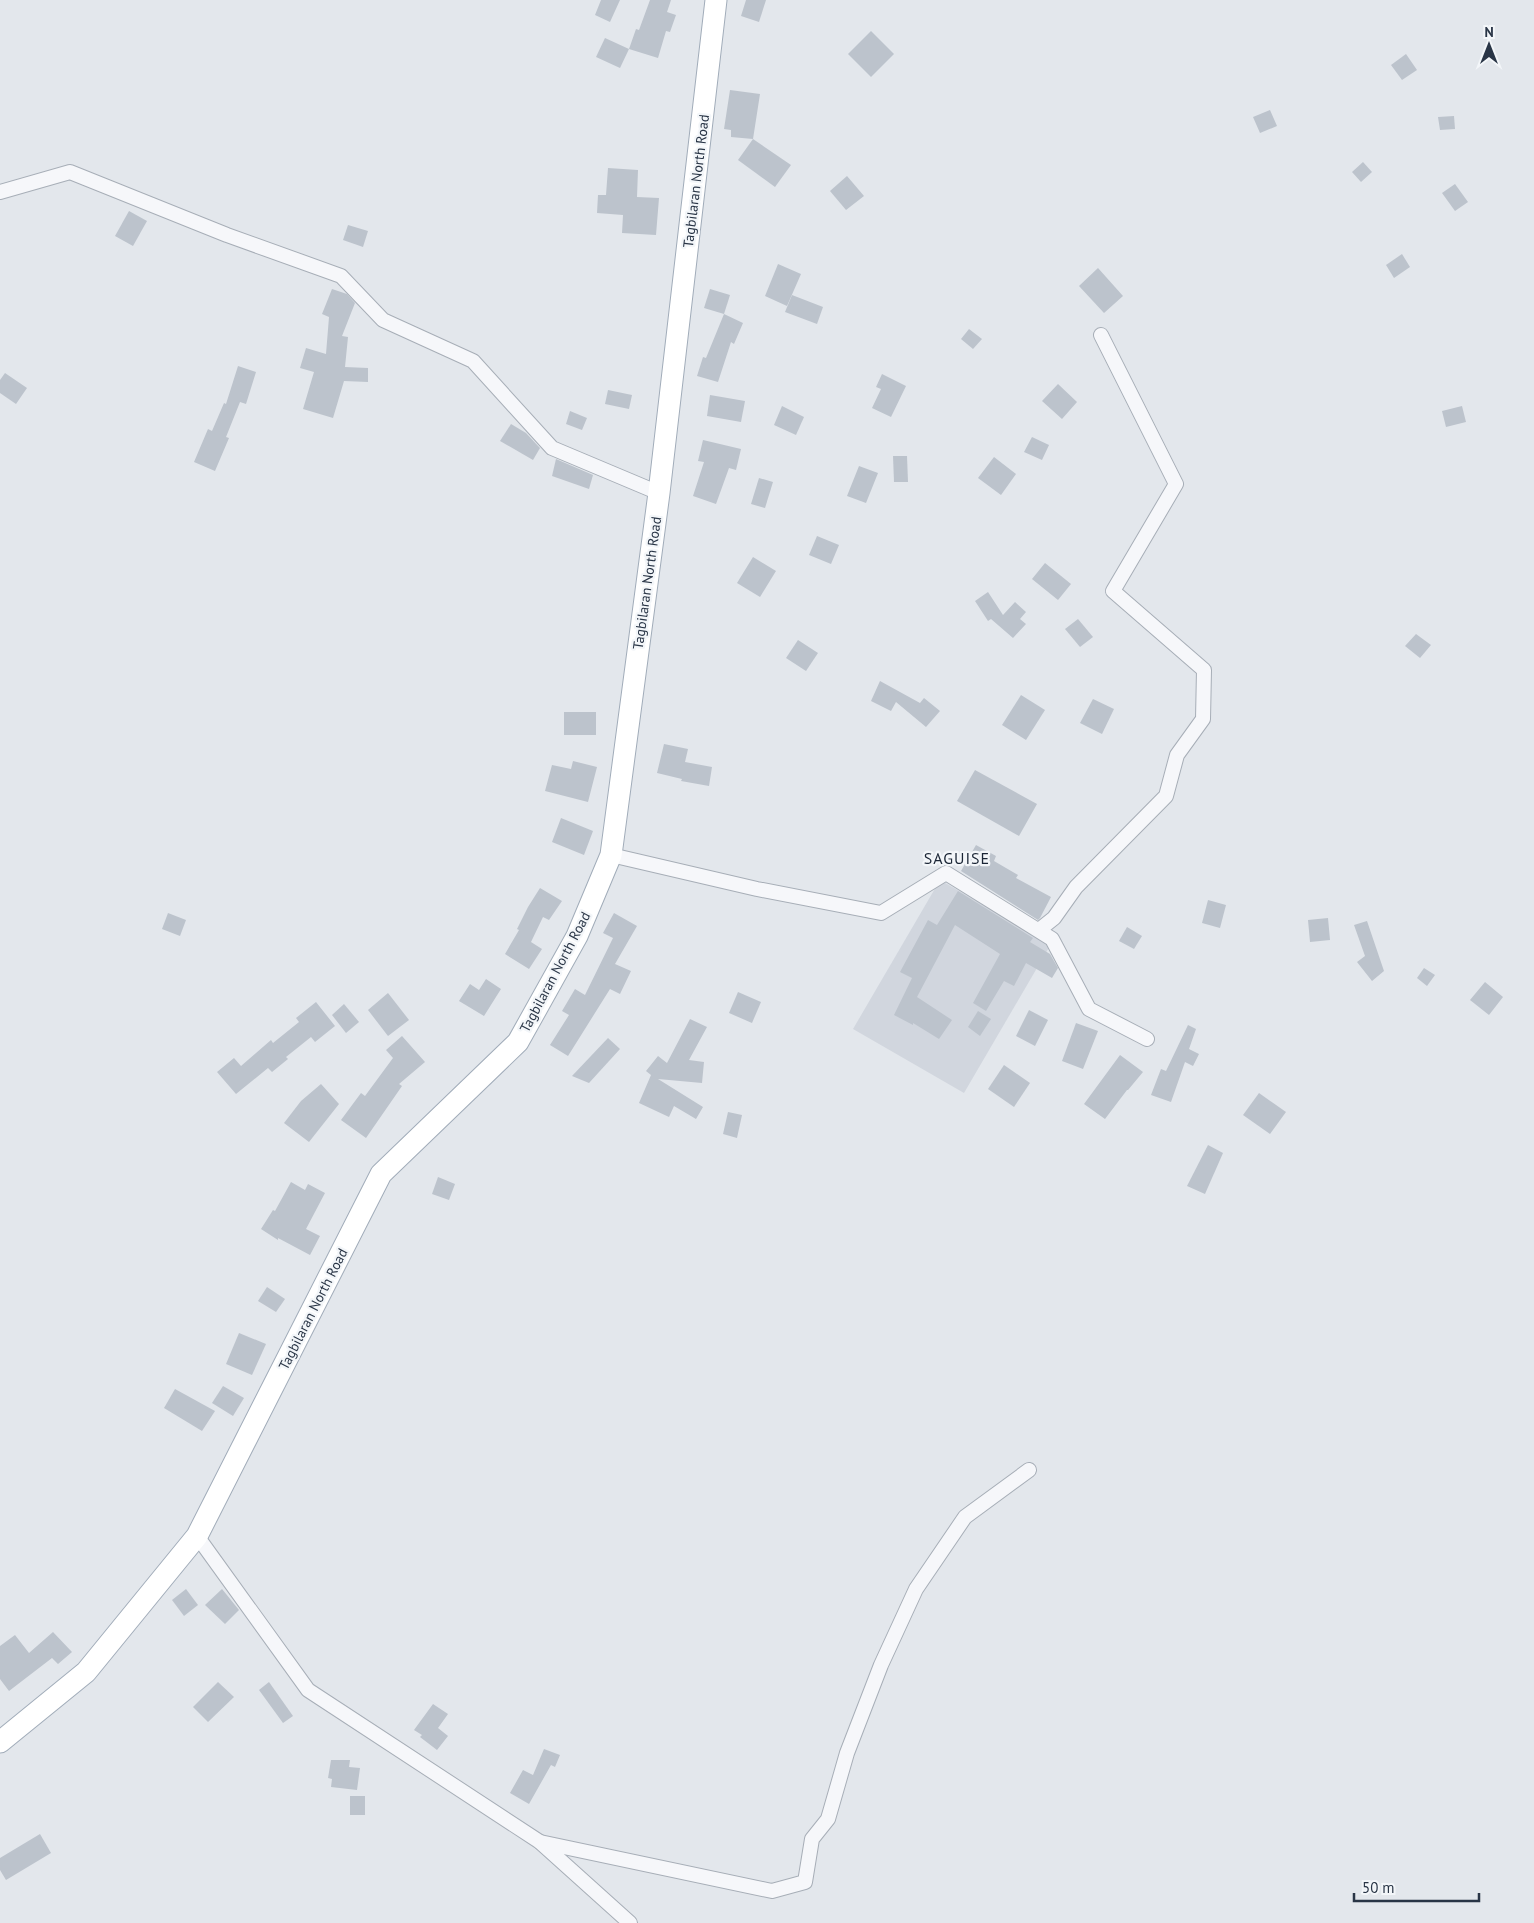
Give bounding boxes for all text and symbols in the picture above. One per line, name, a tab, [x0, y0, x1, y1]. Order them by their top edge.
north arrow	[1464, 20, 1514, 70]
text: N	[1484, 23, 1494, 41]
street label: Tagbilaran North Road	[679, 113, 713, 249]
street label: Tagbilaran North Road	[629, 515, 665, 651]
district label: SAGUISE	[924, 848, 990, 868]
street label: Tagbilaran North Road	[516, 909, 594, 1035]
street label: Tagbilaran North Road	[275, 1245, 351, 1373]
scale bar	[1354, 1870, 1479, 1902]
text: 50 m	[1362, 1878, 1395, 1897]

